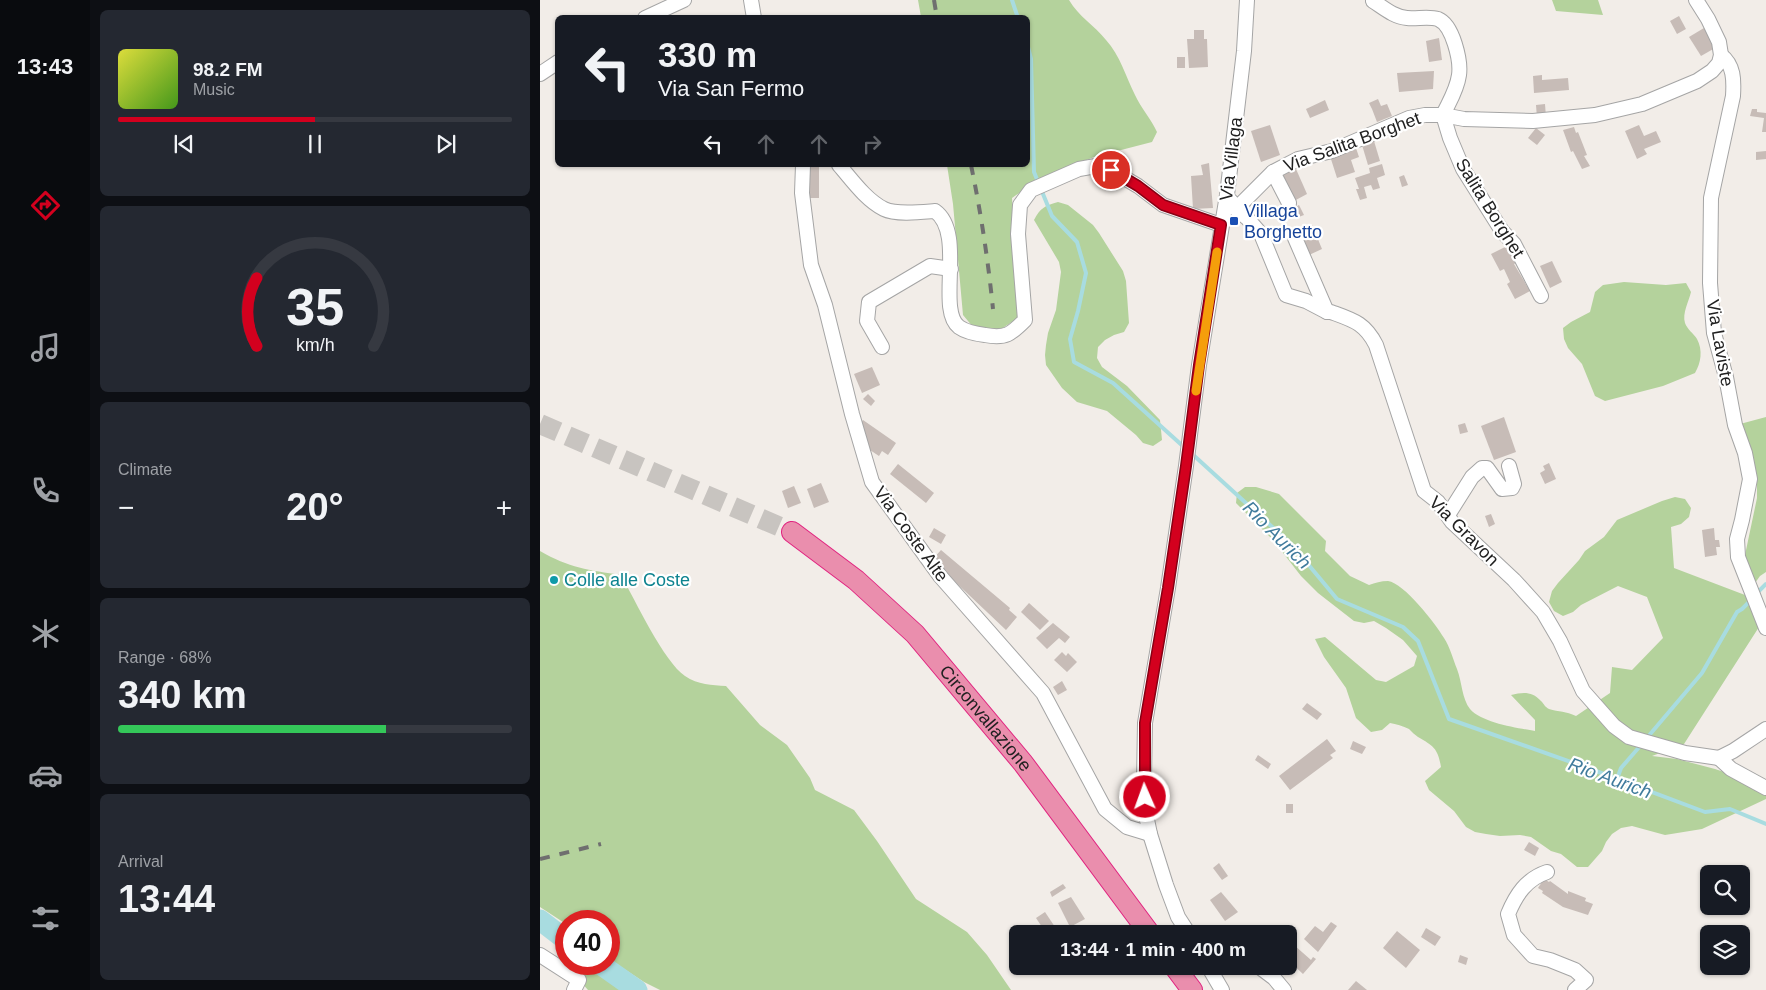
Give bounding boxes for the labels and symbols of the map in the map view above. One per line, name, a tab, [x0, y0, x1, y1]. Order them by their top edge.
street label: Via Salita Borghet	[1281, 108, 1423, 176]
street label: Via Villaga	[1216, 115, 1246, 202]
pin	[1090, 149, 1132, 191]
street label: Salita Borghet	[1452, 155, 1528, 261]
place label: Villaga Borghetto	[1244, 201, 1322, 242]
marker: Villaga Borghetto	[1228, 215, 1240, 227]
street label: Via Laviste	[1703, 298, 1737, 388]
street label: Via Coste Alte	[870, 483, 952, 585]
street label: Via Gravon	[1425, 492, 1503, 570]
water label: Rio Aurich	[1239, 497, 1315, 573]
place label: Colle alle Coste	[564, 570, 690, 590]
marker: Colle alle Coste	[548, 574, 560, 586]
street label: Circonvallazione	[936, 661, 1036, 775]
water label: Rio Aurich	[1566, 753, 1654, 803]
position arrow	[1118, 770, 1170, 822]
speed limit sign: 40	[555, 910, 620, 975]

